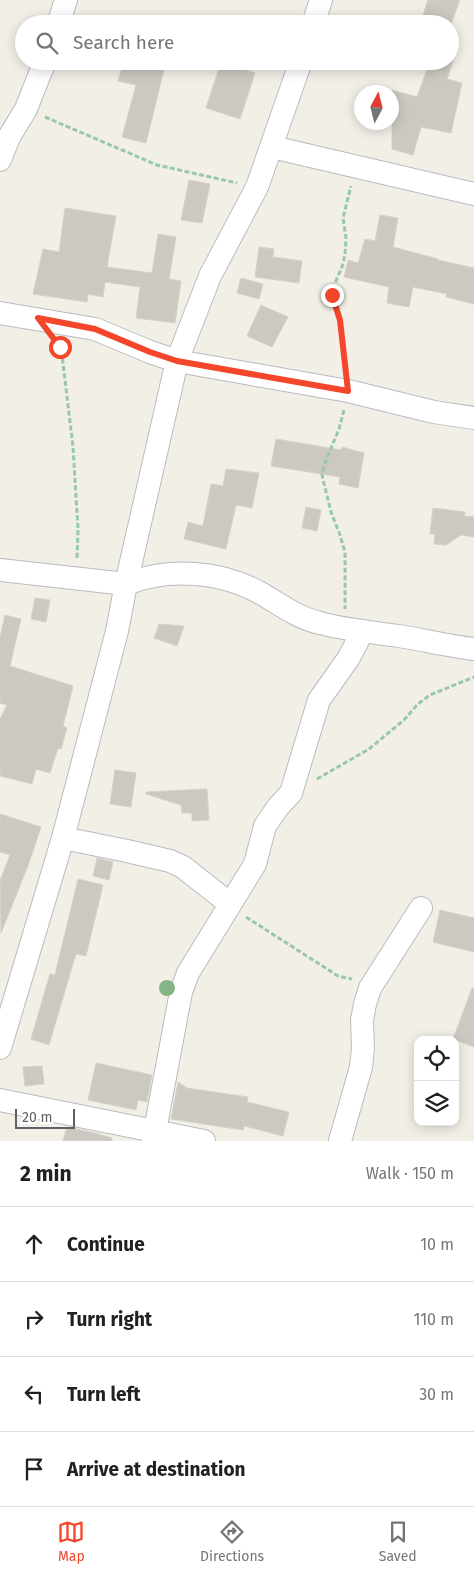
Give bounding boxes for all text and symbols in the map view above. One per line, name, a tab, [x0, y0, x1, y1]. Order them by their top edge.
search box	[15, 15, 459, 70]
icon: search	[33, 29, 61, 57]
text: Search here	[73, 31, 174, 54]
north arrow	[354, 85, 399, 130]
route end	[321, 284, 344, 307]
route start	[49, 336, 72, 359]
map controls	[414, 1036, 459, 1126]
button: locate	[414, 1036, 459, 1081]
button: layers	[414, 1081, 459, 1126]
scale bar	[15, 1106, 75, 1129]
text: 20 m	[22, 1109, 52, 1126]
text: 2 min	[20, 1161, 72, 1187]
text: Walk · 150 m	[366, 1164, 454, 1183]
icon: ahead	[20, 1230, 48, 1258]
text: Continue	[67, 1233, 145, 1256]
text: 10 m	[420, 1235, 454, 1254]
icon: right	[20, 1305, 48, 1333]
text: Turn right	[67, 1308, 152, 1331]
text: 110 m	[413, 1310, 454, 1329]
icon: left	[20, 1380, 48, 1408]
text: Turn left	[67, 1383, 141, 1406]
text: 30 m	[419, 1385, 454, 1404]
icon: arrive	[20, 1455, 48, 1483]
text: Arrive at destination	[67, 1458, 246, 1481]
tab: Map	[57, 1518, 85, 1565]
tab: Directions	[200, 1518, 264, 1565]
tab: Saved	[379, 1518, 417, 1565]

